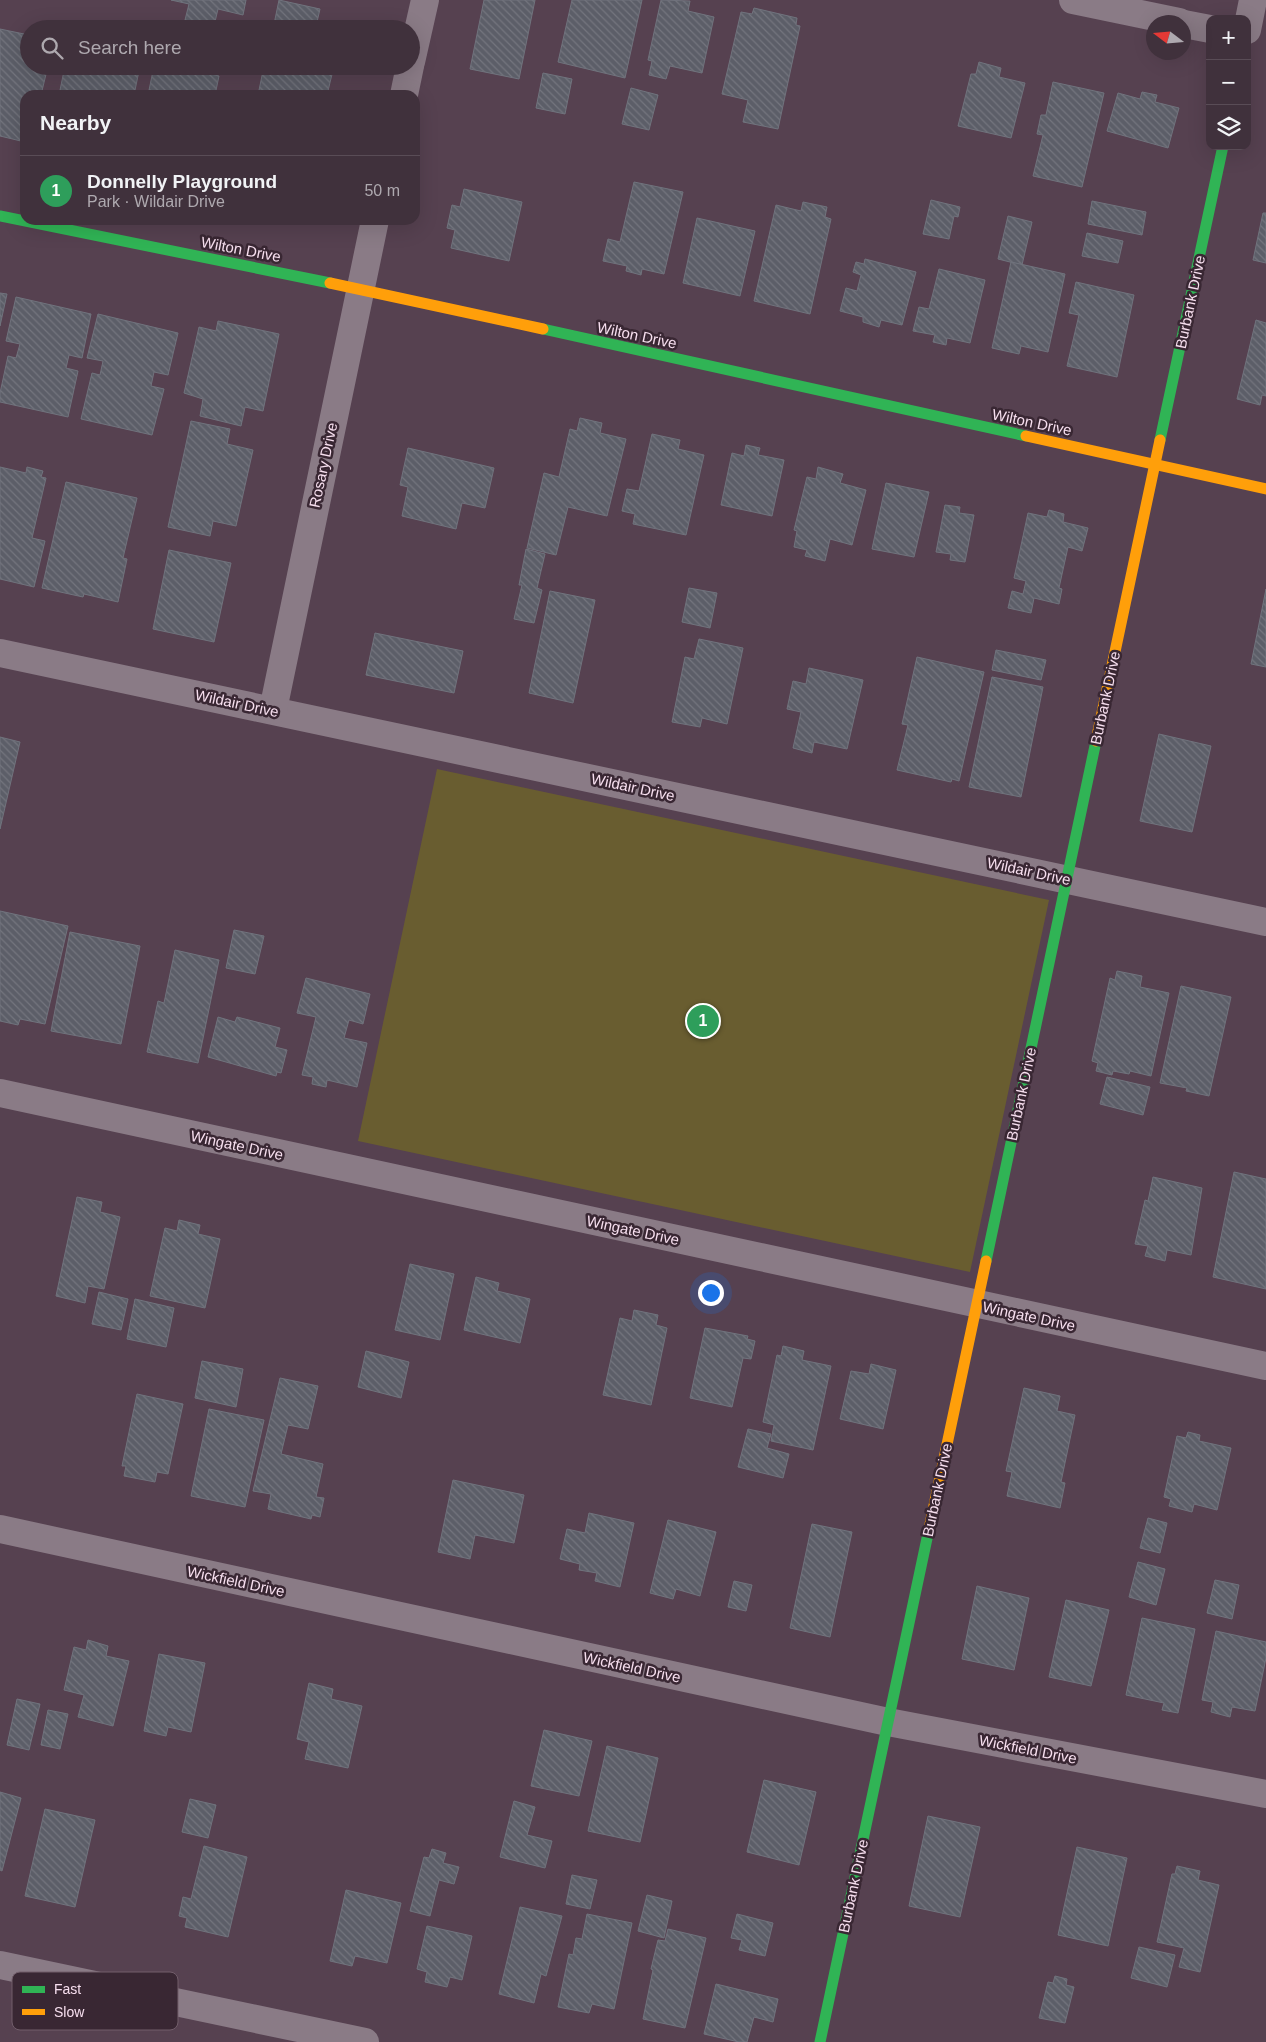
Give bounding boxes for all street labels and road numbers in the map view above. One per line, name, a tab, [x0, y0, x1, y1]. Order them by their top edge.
street label: Wilton Drive	[200, 233, 282, 265]
street label: Burbank Drive	[1172, 254, 1208, 350]
street label: Wilton Drive	[596, 318, 678, 352]
street label: Wilton Drive	[991, 405, 1073, 439]
street label: Rosary Drive	[306, 421, 340, 509]
street label: Burbank Drive	[1087, 650, 1123, 746]
street label: Wildair Drive	[194, 686, 280, 720]
street label: Wildair Drive	[590, 770, 676, 804]
street label: Wildair Drive	[986, 854, 1072, 888]
street label: Burbank Drive	[1003, 1046, 1039, 1142]
street label: Wingate Drive	[189, 1127, 285, 1163]
street label: Wingate Drive	[585, 1212, 681, 1248]
street label: Wingate Drive	[981, 1298, 1077, 1334]
street label: Burbank Drive	[919, 1442, 955, 1538]
street label: Wickfield Drive	[186, 1562, 286, 1600]
street label: Wickfield Drive	[582, 1648, 682, 1686]
street label: Wickfield Drive	[978, 1731, 1078, 1767]
street label: Burbank Drive	[835, 1838, 871, 1934]

